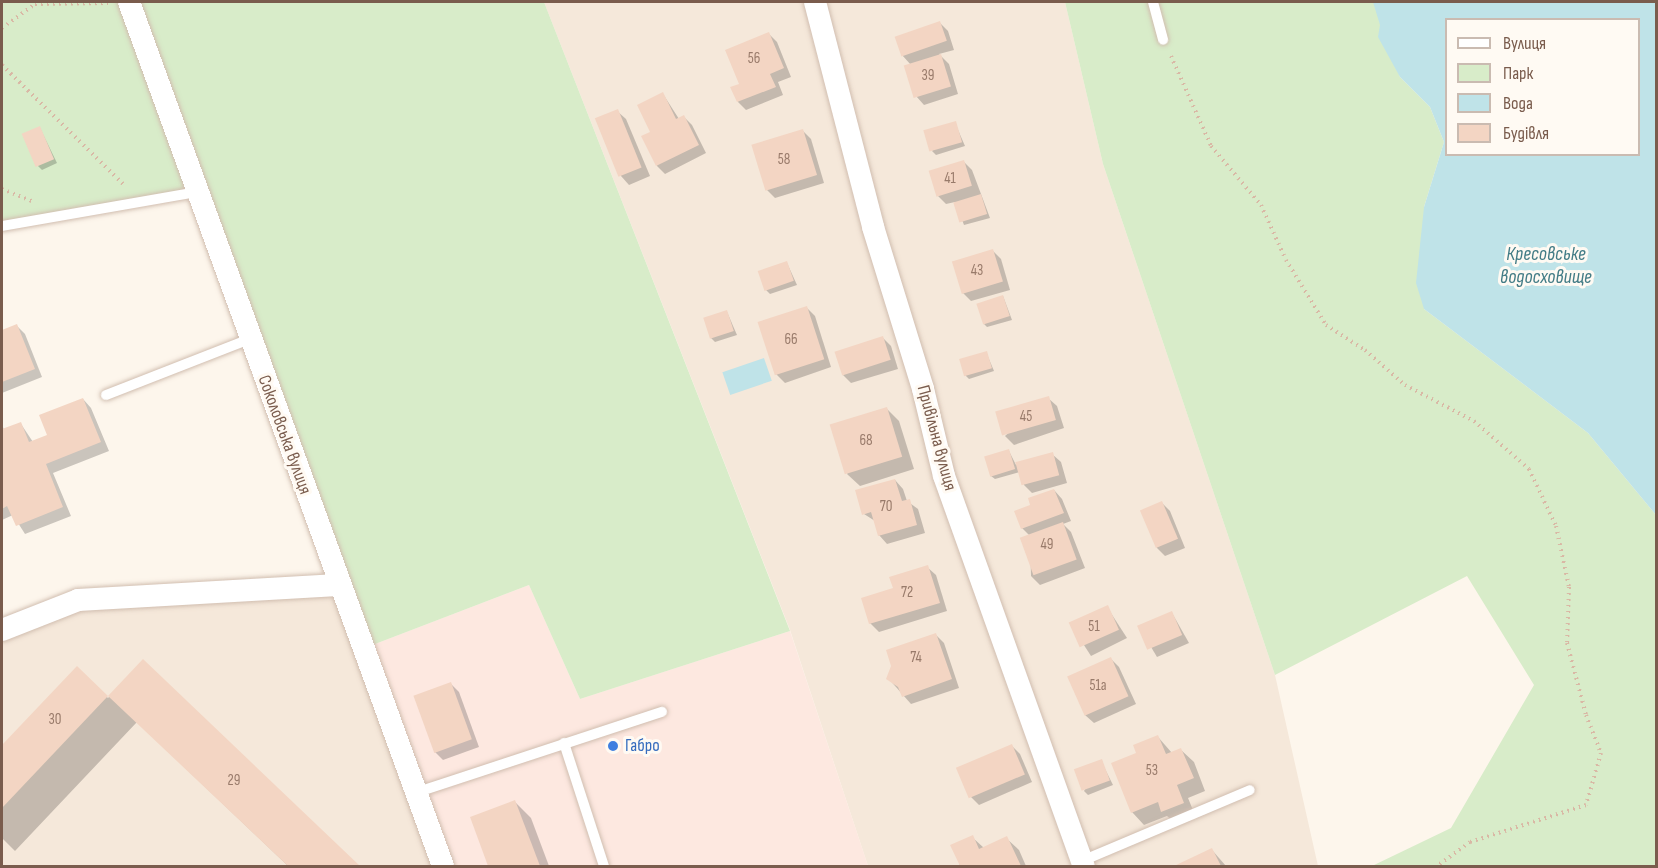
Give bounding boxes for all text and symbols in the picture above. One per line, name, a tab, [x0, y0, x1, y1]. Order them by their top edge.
legend	[1445, 18, 1640, 156]
text: Вулиця	[1503, 33, 1546, 54]
house number: 56	[748, 50, 760, 68]
text: Парк	[1503, 63, 1533, 84]
house number: 39	[922, 67, 934, 85]
text: Вода	[1503, 93, 1533, 114]
text: Будівля	[1503, 123, 1549, 144]
house number: 58	[778, 151, 790, 169]
house number: 41	[944, 170, 956, 188]
water label: Кресовське водосховище	[1500, 242, 1592, 289]
house number: 43	[971, 262, 983, 280]
house number: 66	[784, 331, 798, 349]
street label: Соколовська вулиця	[252, 373, 316, 497]
street label: Привільна вулиця	[912, 383, 960, 493]
house number: 45	[1020, 408, 1032, 426]
house number: 68	[859, 432, 873, 450]
house number: 70	[880, 498, 892, 516]
house number: 49	[1041, 536, 1053, 554]
house number: 72	[901, 584, 913, 602]
house number: 51	[1088, 618, 1100, 636]
house number: 74	[910, 649, 922, 667]
house number: 51а	[1089, 677, 1107, 695]
house number: 30	[49, 711, 61, 729]
place label: Габро	[625, 735, 660, 757]
marker: Габро	[606, 739, 620, 753]
house number: 53	[1146, 762, 1158, 780]
house number: 29	[228, 772, 240, 790]

